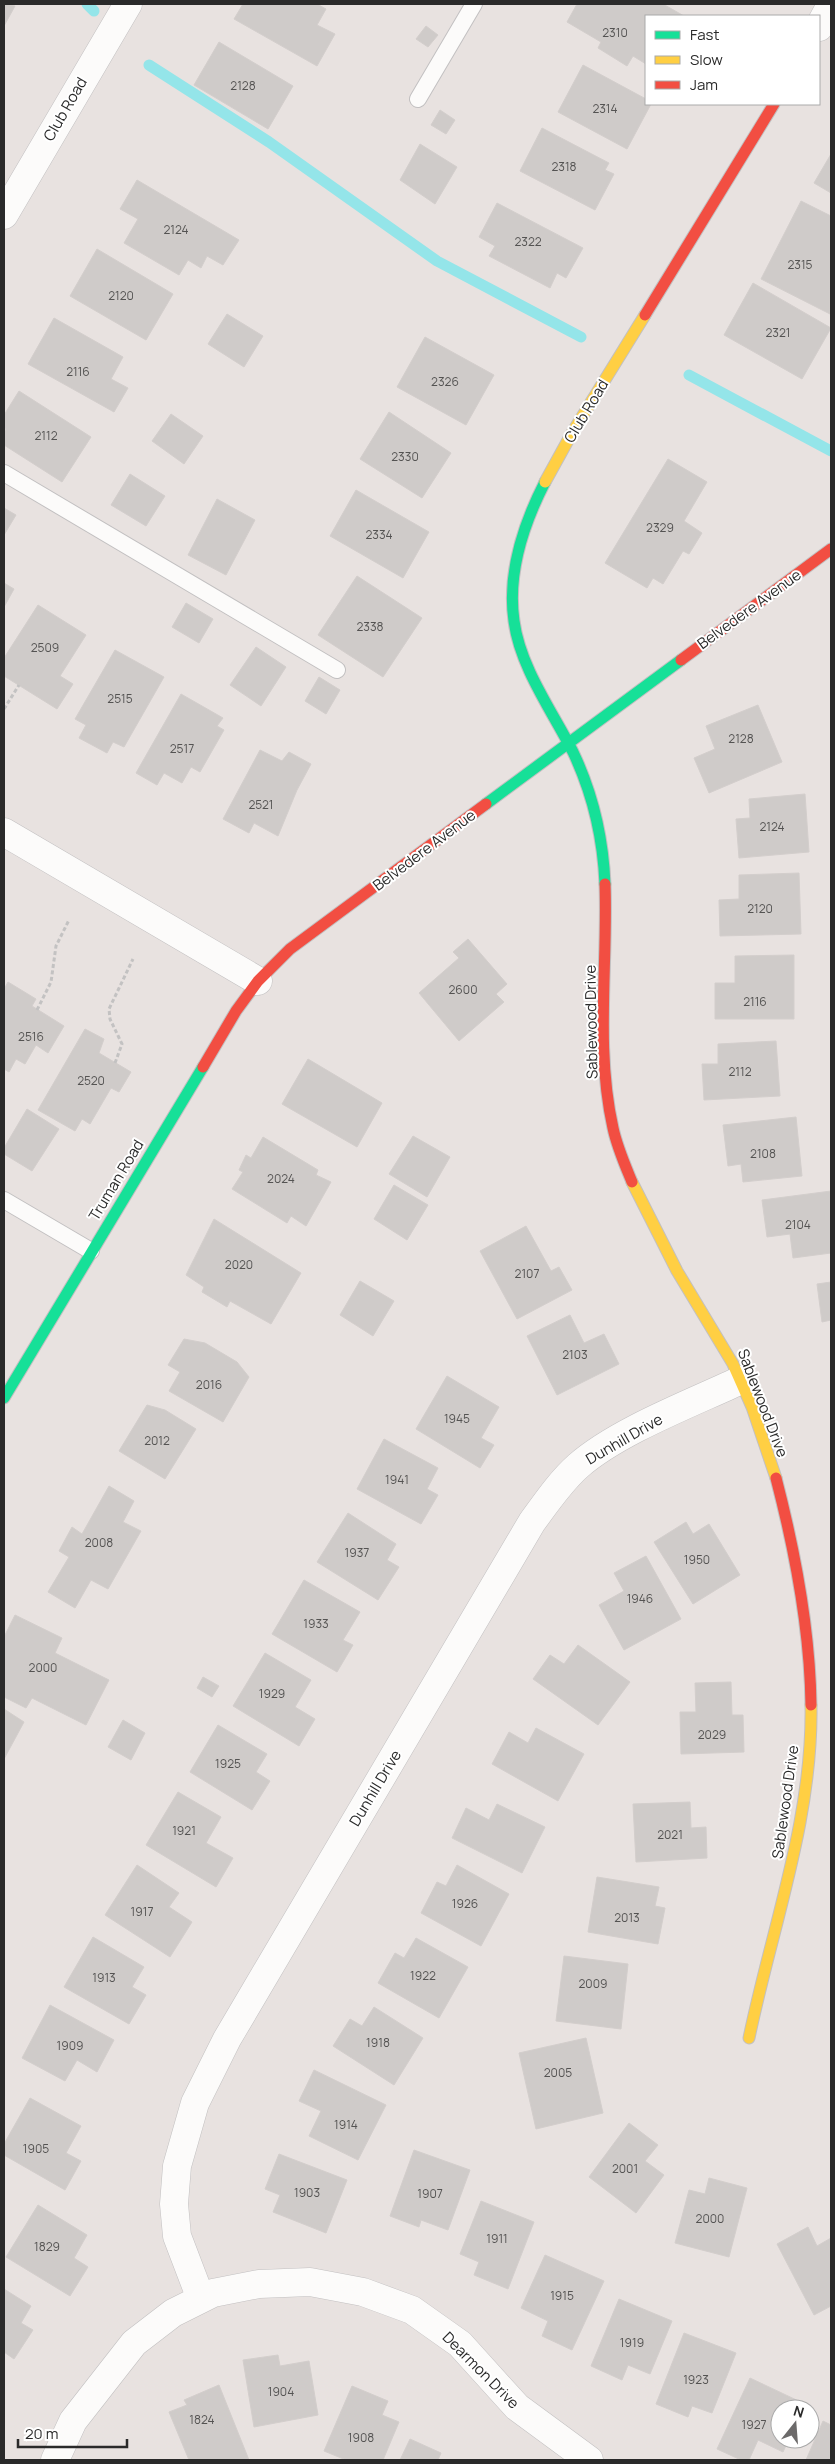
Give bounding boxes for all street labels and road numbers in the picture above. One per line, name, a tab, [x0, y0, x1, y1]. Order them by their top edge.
street label: Club Road	[38, 73, 92, 145]
street label: Club Road	[559, 375, 613, 447]
street label: Belvedere Avenue	[693, 564, 805, 654]
street label: Belvedere Avenue	[368, 804, 480, 896]
street label: Sablewood Drive	[579, 964, 602, 1079]
street label: Truman Road	[84, 1136, 148, 1224]
street label: Sablewood Drive	[733, 1346, 793, 1460]
street label: Dunhill Drive	[582, 1408, 666, 1469]
street label: Sablewood Drive	[767, 1744, 803, 1860]
street label: Dunhill Drive	[344, 1746, 406, 1830]
street label: Dearmon Drive	[438, 2327, 524, 2413]

